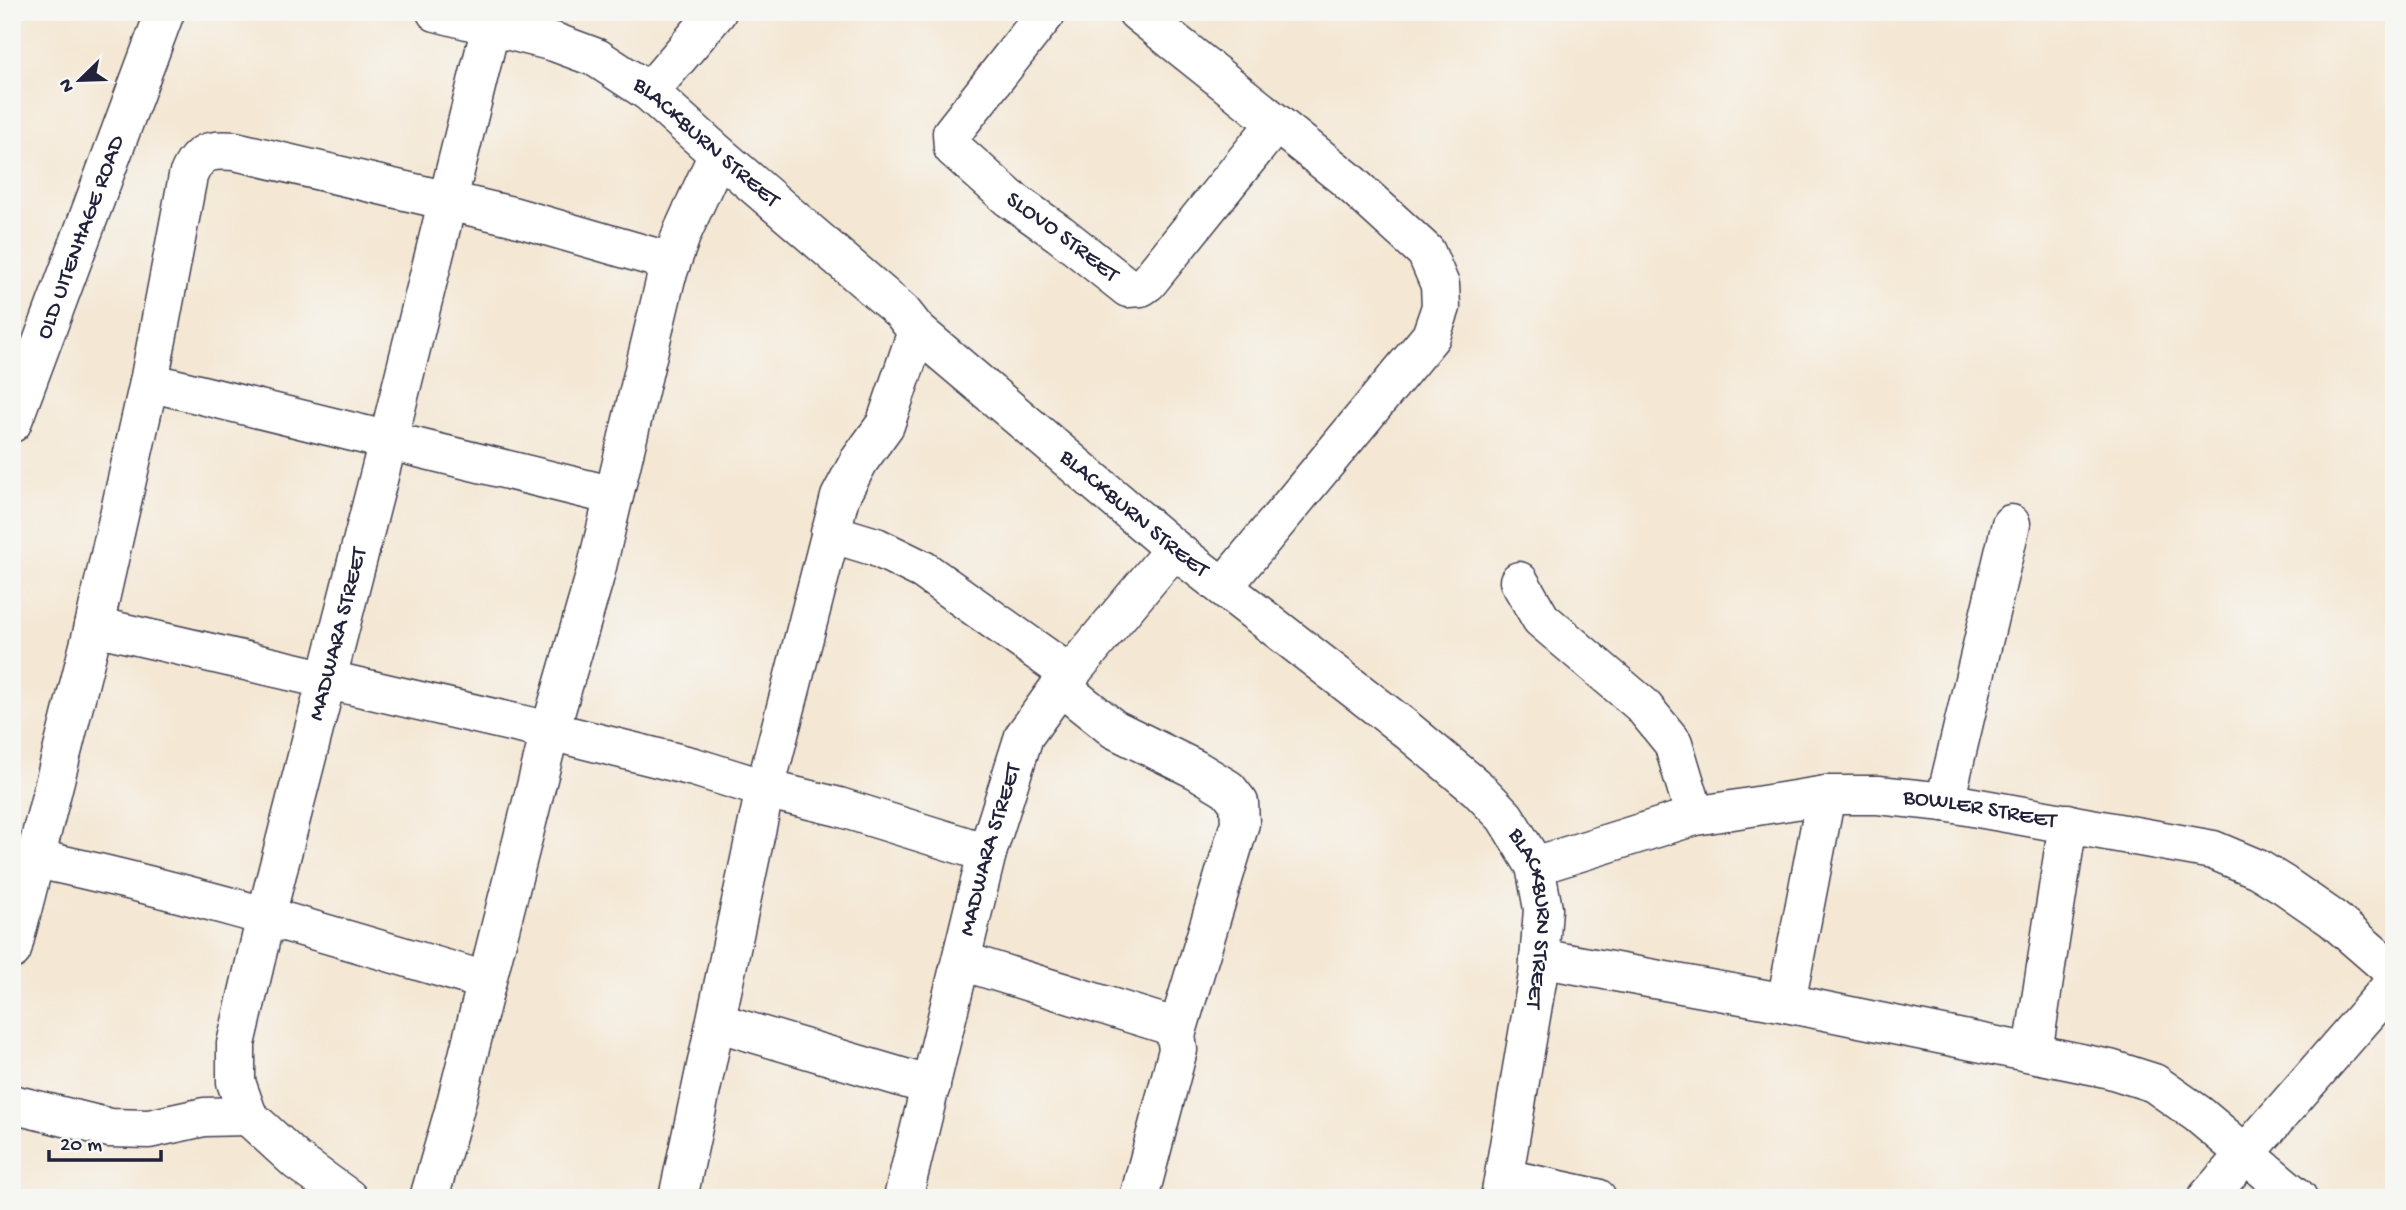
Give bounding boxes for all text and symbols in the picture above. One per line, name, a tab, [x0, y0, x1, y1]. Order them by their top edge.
north arrow	[46, 46, 116, 116]
street label: BLACKBURN STREET	[627, 71, 786, 215]
text: N	[55, 75, 81, 95]
street label: OLD UITENHAGE ROAD	[31, 131, 132, 343]
street label: SLOVO STREET	[1000, 186, 1125, 289]
street label: BLACKBURN STREET	[1053, 444, 1214, 585]
street label: MADWARA STREET	[303, 544, 374, 724]
street label: MADWARA STREET	[954, 759, 1028, 939]
street label: BOWLER STREET	[1901, 784, 2059, 835]
street label: BLACKBURN STREET	[1501, 822, 1557, 1012]
scale bar	[49, 1119, 161, 1163]
text: 20 m	[60, 1134, 102, 1159]

